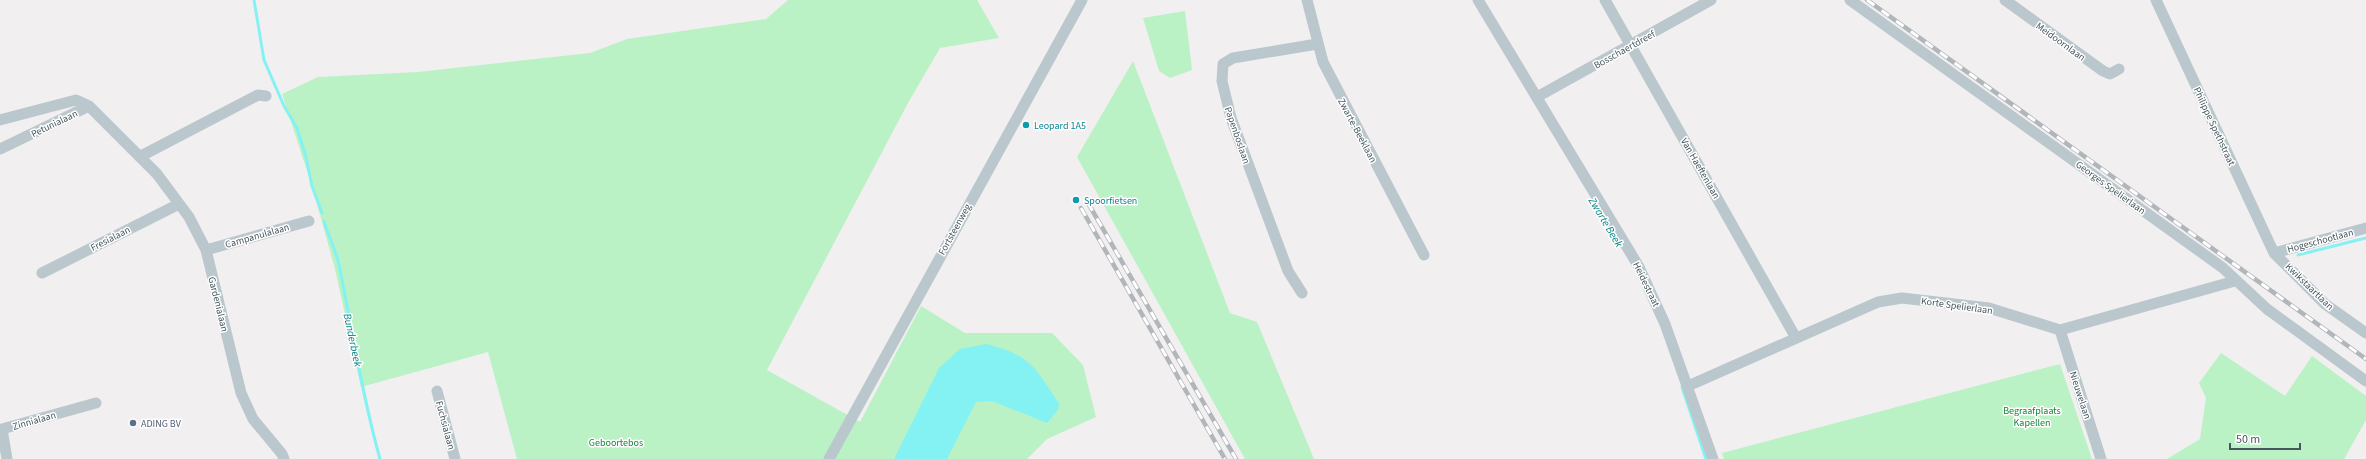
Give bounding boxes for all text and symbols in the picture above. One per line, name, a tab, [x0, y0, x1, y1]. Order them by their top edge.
street label: Meidoornlaan	[2033, 19, 2088, 65]
street label: Bosschaertdreef	[1591, 27, 1659, 73]
street label: Philippe Spethstraat	[2190, 85, 2239, 169]
street label: Zwarte-Beeklaan	[1334, 96, 1380, 165]
street label: Papenboslaan	[1221, 105, 1253, 166]
street label: Petunialaan	[29, 107, 80, 141]
place label: Leopard 1A5	[1034, 119, 1086, 133]
marker: Leopard 1A5	[1021, 120, 1031, 130]
street label: Van Haeftenlaan	[1677, 135, 1723, 202]
street label: Georges Spelierlaan	[2073, 158, 2148, 218]
place label: Spoorfietsen	[1084, 194, 1137, 208]
water label: Zwarte Beek	[1584, 194, 1627, 251]
marker: Spoorfietsen	[1071, 195, 1081, 205]
street label: Fortsteenweg	[935, 201, 975, 258]
street label: Campanulalaan	[224, 220, 291, 252]
street label: Fresialaan	[88, 223, 133, 255]
street label: Hogeschootlaan	[2286, 225, 2355, 257]
street label: Heidestraat	[1629, 260, 1663, 310]
street label: Kwikstaartlaan	[2282, 260, 2337, 313]
street label: Gardenialaan	[204, 275, 232, 333]
street label: Korte Spelierlaan	[1920, 294, 1994, 318]
water label: Bunderbeek	[340, 312, 366, 369]
street label: Nieuwelaan	[2066, 370, 2094, 421]
street label: Fuchsialaan	[432, 399, 458, 451]
park label: Begraafplaats Kapellen	[2003, 404, 2061, 430]
street label: Zinnialaan	[11, 408, 58, 434]
place label: ADING BV	[141, 417, 182, 431]
marker: ADING BV	[128, 418, 138, 428]
scale bar	[2230, 425, 2300, 451]
text: 50 m	[2236, 431, 2260, 448]
park label: Geboortebos	[589, 436, 643, 450]

